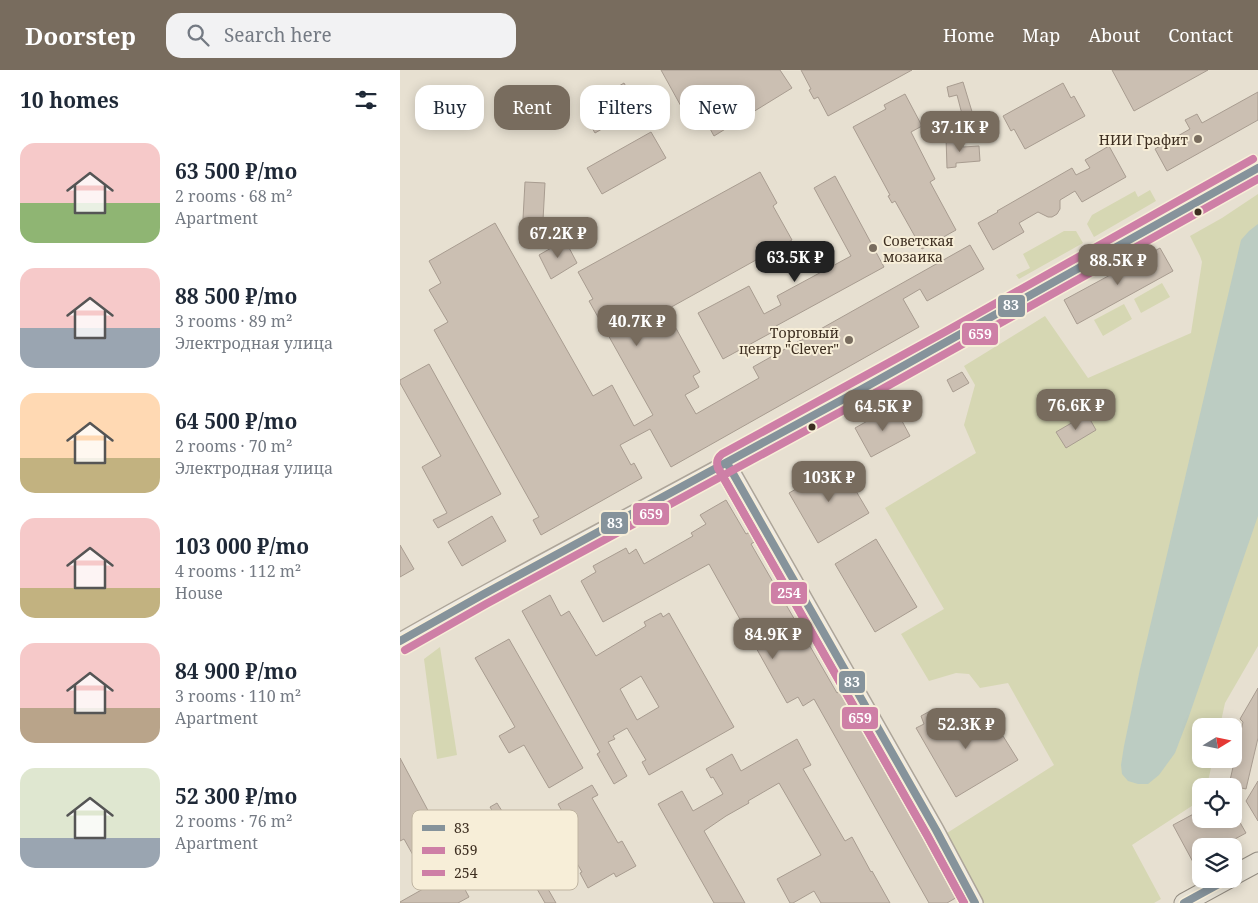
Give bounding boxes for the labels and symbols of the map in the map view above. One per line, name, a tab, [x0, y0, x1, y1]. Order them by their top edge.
pin: 37.1K ₽	[914, 111, 1006, 153]
place label: НИИ Графит	[1099, 130, 1189, 149]
marker: НИИ Графит	[1192, 133, 1204, 145]
unlabelled marker	[1193, 207, 1203, 217]
pin: 67.2K ₽	[512, 216, 604, 259]
place label: Советская мозаика	[883, 231, 953, 266]
pin: 63.5K ₽	[749, 240, 841, 283]
marker: Советская мозаика	[867, 242, 879, 254]
pin: 88.5K ₽	[1072, 244, 1164, 286]
line badge: 83	[997, 294, 1026, 318]
text: 83	[1003, 295, 1019, 314]
pin: 40.7K ₽	[591, 304, 683, 347]
line badge: 659	[961, 322, 999, 346]
place label: Торговый центр "Clever"	[739, 323, 839, 358]
text: 659	[968, 324, 992, 343]
marker: Торговый центр "Clever"	[843, 334, 855, 346]
pin: 76.6K ₽	[1030, 388, 1122, 431]
pin: 64.5K ₽	[837, 390, 929, 432]
unlabelled marker	[807, 422, 817, 432]
pin: 103K ₽	[788, 460, 870, 503]
line badge: 659	[632, 502, 670, 526]
text: 659	[639, 504, 663, 523]
line badge: 83	[600, 511, 629, 535]
text: 83	[607, 513, 623, 532]
line badge: 254	[770, 581, 808, 605]
text: 254	[777, 583, 801, 602]
pin: 84.9K ₽	[727, 618, 819, 660]
line badge: 83	[838, 670, 866, 694]
text: 83	[844, 672, 860, 691]
line badge: 659	[841, 706, 879, 730]
text: 659	[848, 708, 872, 727]
pin: 52.3K ₽	[920, 708, 1012, 750]
north arrow	[1192, 718, 1242, 768]
legend	[412, 810, 578, 890]
text: 83	[454, 818, 470, 837]
text: 659	[454, 840, 477, 859]
text: 254	[454, 863, 478, 882]

